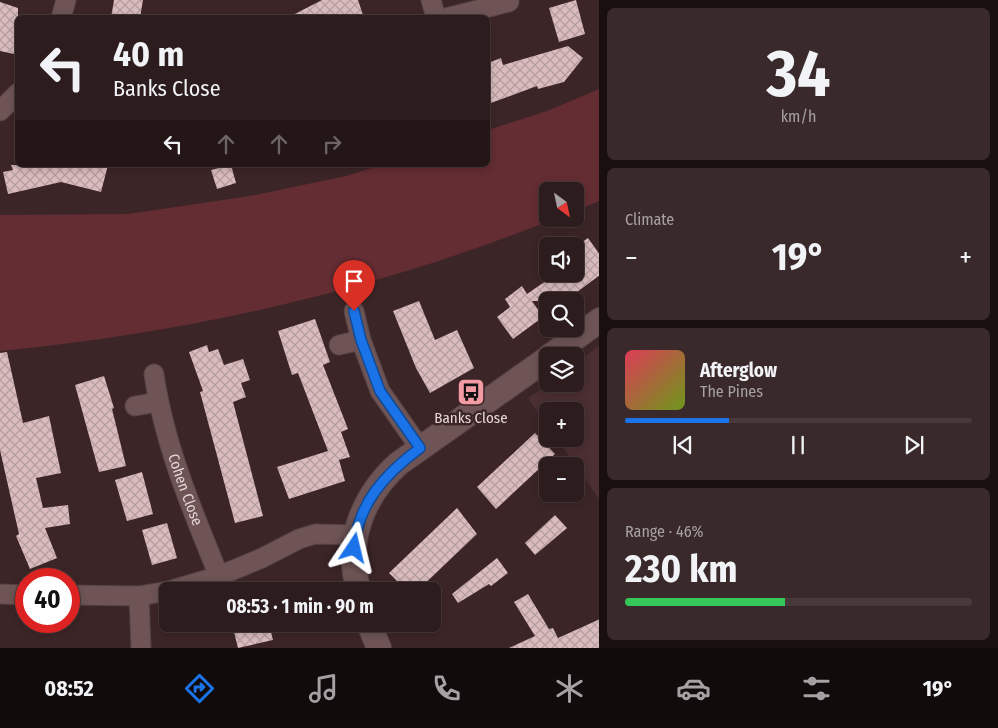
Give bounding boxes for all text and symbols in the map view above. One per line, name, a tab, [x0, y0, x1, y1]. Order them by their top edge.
text: 40 m	[113, 33, 184, 75]
icon: left	[30, 35, 95, 100]
text: 34	[766, 35, 831, 113]
text: Banks Close	[113, 75, 221, 102]
text: km/h	[781, 107, 816, 126]
icon: left	[159, 130, 187, 158]
icon: ahead	[212, 130, 240, 158]
icon: ahead	[265, 130, 293, 158]
icon: right	[318, 130, 346, 158]
north arrow	[539, 182, 584, 228]
map controls	[539, 182, 584, 502]
text: Climate	[625, 210, 674, 229]
text: 19°	[772, 234, 825, 280]
button: sound	[539, 237, 584, 282]
text: −	[625, 241, 638, 274]
text: +	[959, 241, 972, 274]
pin	[333, 260, 375, 311]
icon: arrive	[340, 267, 368, 295]
button: search	[539, 292, 584, 337]
button: layers	[539, 347, 584, 392]
text: Afterglow	[700, 359, 777, 382]
bus stop icon: Banks Close	[456, 377, 486, 407]
text: The Pines	[700, 382, 763, 401]
button: +	[539, 402, 584, 447]
place label: Banks Close	[434, 409, 508, 427]
icon: previous	[669, 431, 697, 459]
icon: pause	[784, 431, 812, 459]
icon: next	[900, 431, 928, 459]
street label: Cohen Close	[164, 451, 207, 528]
button: −	[539, 457, 584, 502]
position arrow	[327, 521, 379, 573]
text: Range · 46%	[625, 522, 704, 541]
text: 230 km	[625, 546, 738, 592]
speed limit sign: 40	[15, 568, 80, 633]
text: 08:53 · 1 min · 90 m	[226, 595, 374, 618]
icon: directions	[182, 671, 217, 706]
icon: music	[306, 671, 341, 706]
icon: phone	[429, 671, 464, 706]
icon: climate	[552, 671, 587, 706]
icon: car	[676, 671, 711, 706]
icon: filters	[799, 671, 834, 706]
text: 08:52	[44, 675, 94, 702]
text: 19°	[923, 675, 954, 702]

